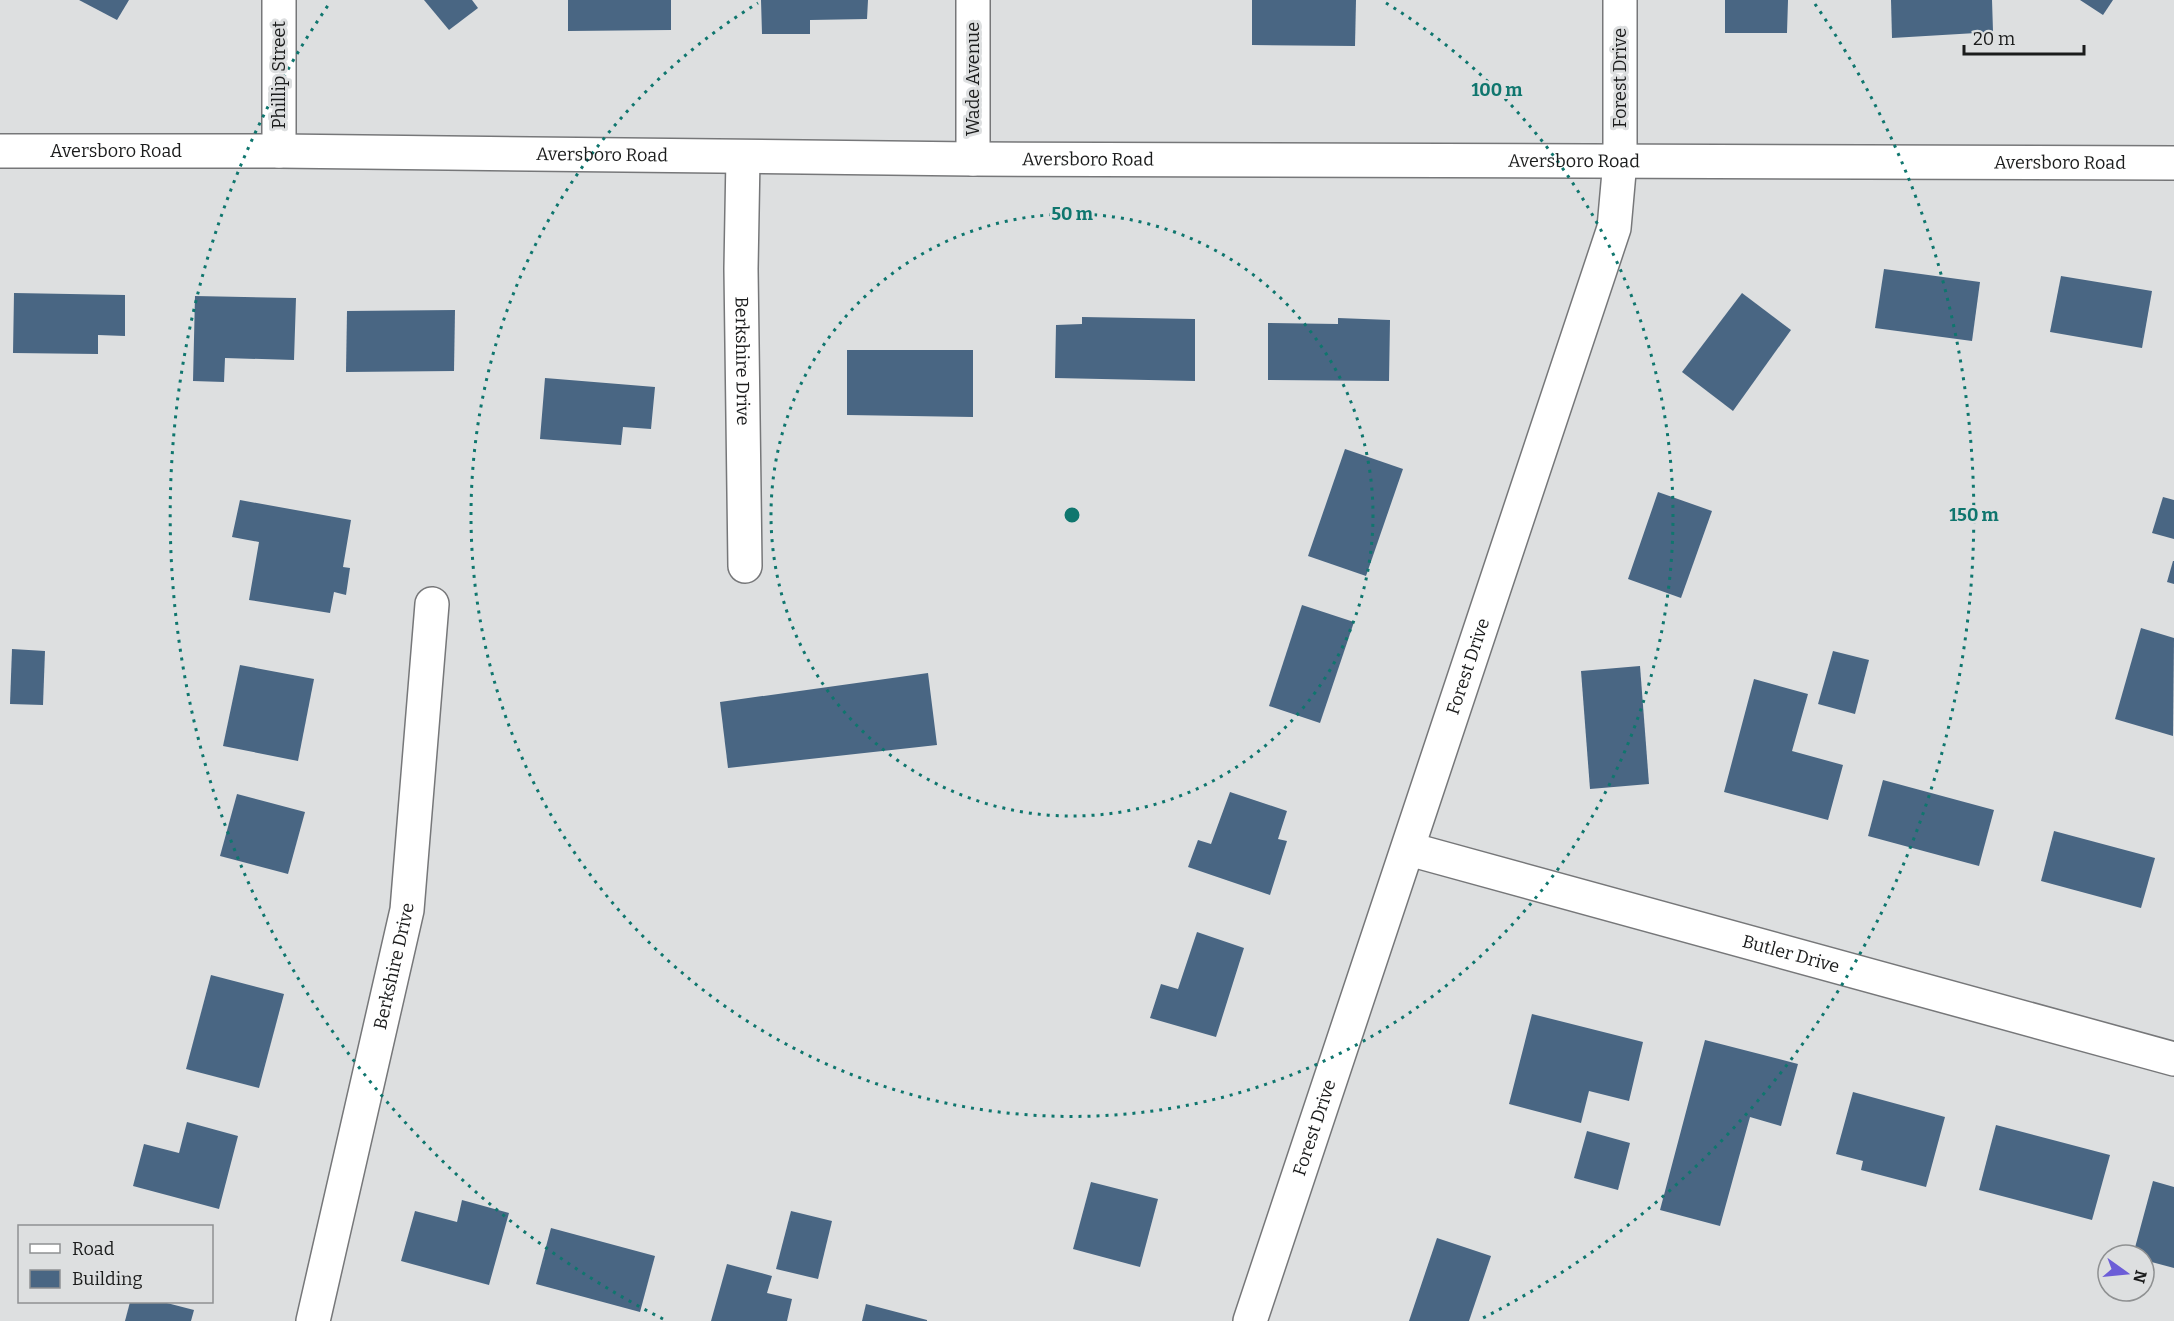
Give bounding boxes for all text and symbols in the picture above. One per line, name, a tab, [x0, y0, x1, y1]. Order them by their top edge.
scale bar	[1964, 18, 2084, 56]
street label: Phillip Street	[268, 21, 290, 129]
street label: Wade Avenue	[962, 22, 984, 136]
street label: Forest Drive	[1609, 28, 1631, 128]
text: 20 m	[1973, 28, 2015, 50]
text: 100 m	[1471, 79, 1523, 101]
street label: Aversboro Road	[50, 140, 182, 162]
street label: Aversboro Road	[536, 143, 668, 166]
street label: Aversboro Road	[1022, 148, 1154, 171]
street label: Aversboro Road	[1508, 150, 1640, 172]
street label: Aversboro Road	[1994, 151, 2126, 174]
text: 50 m	[1051, 203, 1093, 225]
street label: Berkshire Drive	[730, 296, 754, 426]
text: 150 m	[1949, 504, 1999, 526]
centre of rings	[1062, 505, 1082, 525]
street label: Forest Drive	[1442, 615, 1494, 717]
street label: Berkshire Drive	[369, 902, 419, 1032]
street label: Butler Drive	[1740, 930, 1842, 978]
street label: Forest Drive	[1288, 1076, 1341, 1178]
legend	[18, 1225, 213, 1303]
text: Road	[72, 1238, 115, 1260]
north arrow	[2096, 1243, 2156, 1303]
text: Building	[72, 1268, 143, 1290]
text: N	[2129, 1268, 2151, 1285]

